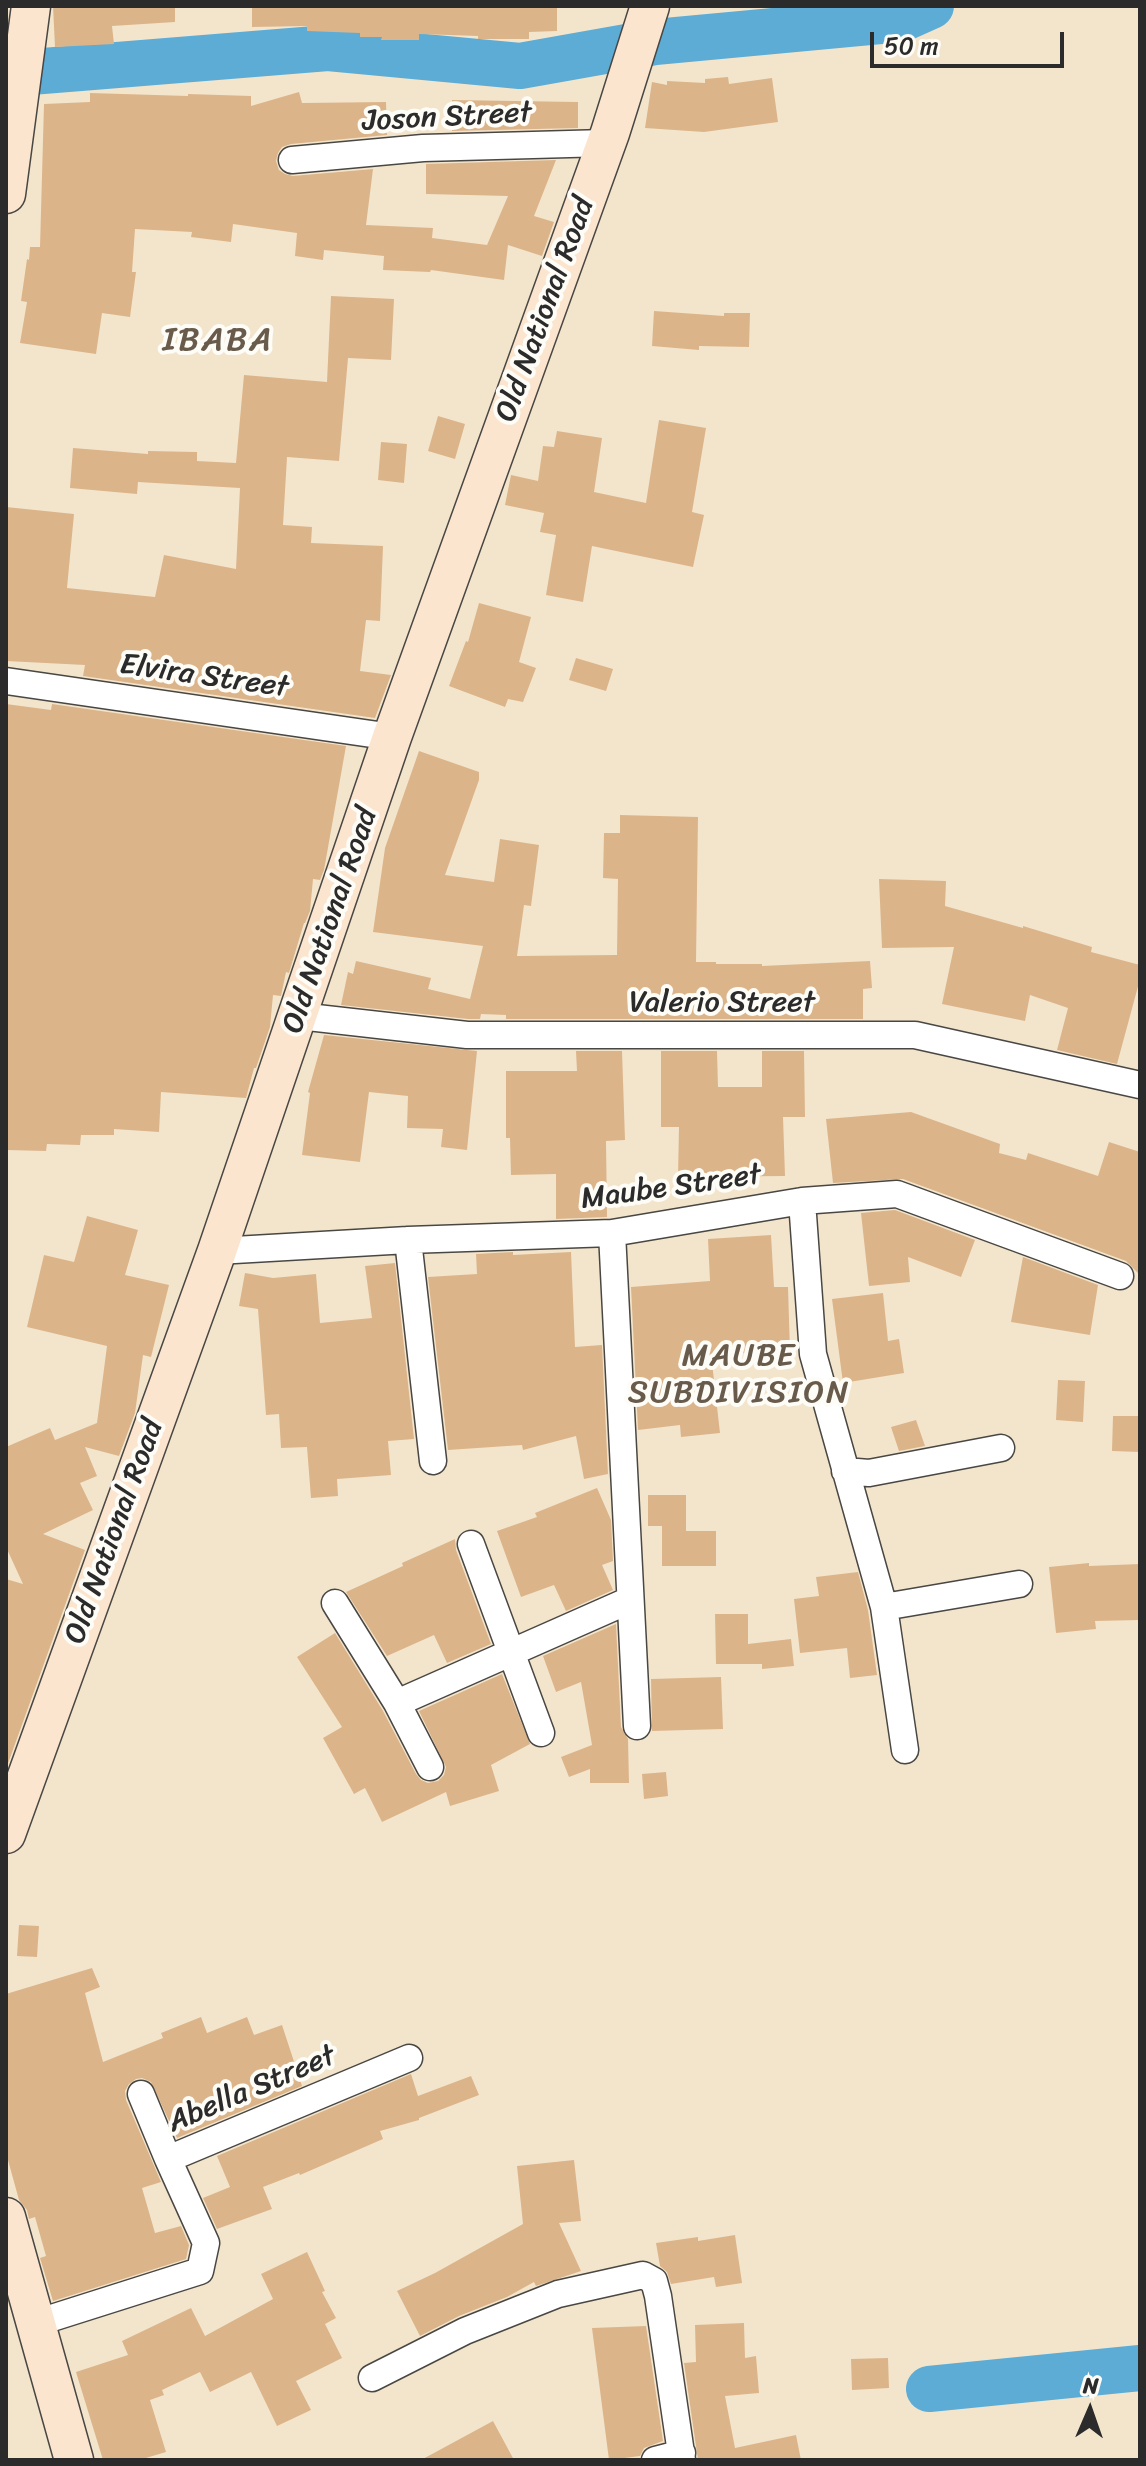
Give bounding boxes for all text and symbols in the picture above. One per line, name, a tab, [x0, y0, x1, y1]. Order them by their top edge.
scale bar	[874, 16, 1068, 66]
text: 50 m	[884, 25, 939, 67]
street label: Joson Street	[361, 96, 533, 140]
street label: Old National Road	[489, 193, 603, 427]
district label: IBABA	[163, 321, 273, 361]
street label: Elvira Street	[117, 647, 291, 707]
street label: Old National Road	[276, 804, 386, 1038]
street label: Valerio Street	[629, 985, 815, 1021]
street label: Maube Street	[579, 1158, 763, 1218]
district label: MAUBE SUBDIVISION	[630, 1338, 848, 1413]
street label: Old National Road	[58, 1415, 172, 1649]
street label: Abella Street	[163, 2039, 341, 2141]
text: N	[1083, 2366, 1099, 2405]
north arrow	[1050, 2370, 1130, 2450]

